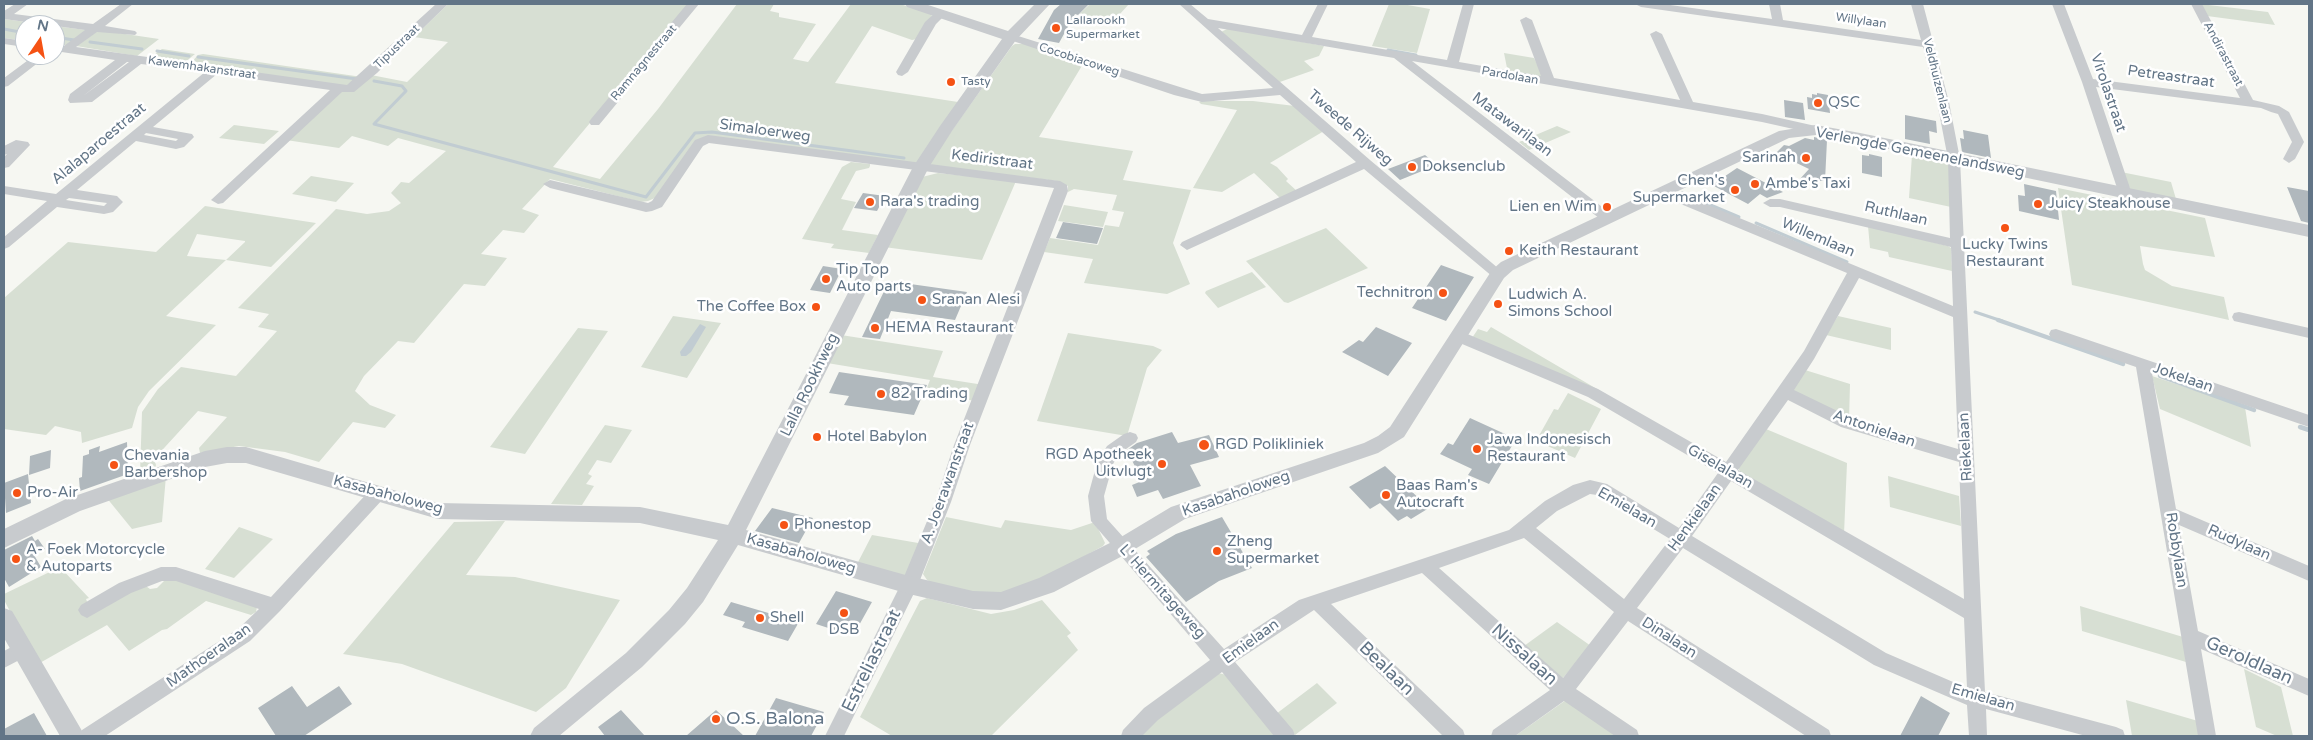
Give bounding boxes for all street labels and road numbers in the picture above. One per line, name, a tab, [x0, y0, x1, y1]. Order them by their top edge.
street label: Willylaan	[1835, 10, 1887, 32]
street label: Andirastraat	[2200, 19, 2246, 89]
street label: Tipustraat	[371, 22, 423, 72]
street label: Ramnagnestraat	[608, 22, 680, 104]
street label: Veldhuizenlaan	[1920, 37, 1954, 125]
street label: Cocobiacoweg	[1037, 40, 1121, 80]
street label: Virolastraat	[2086, 51, 2130, 135]
street label: Kawemhakanstraat	[147, 53, 257, 83]
street label: Petreastraat	[2126, 62, 2216, 92]
street label: Pardolaan	[1480, 64, 1540, 88]
street label: Tweede Rijweg	[1304, 86, 1396, 170]
street label: Matawarilaan	[1468, 89, 1556, 161]
street label: Alalaparoestraat	[48, 99, 150, 189]
street label: Simaloerweg	[718, 116, 812, 146]
street label: Verlengde Gemeenelandsweg	[1814, 124, 2026, 182]
street label: Kediristraat	[950, 146, 1034, 174]
street label: Ruthlaan	[1863, 198, 1929, 230]
street label: Willemlaan	[1778, 214, 1858, 262]
street label: Lalla Rookhweg	[777, 330, 843, 440]
street label: Jokelaan	[2151, 359, 2215, 397]
street label: Antonielaan	[1830, 407, 1918, 451]
street label: Riekelaan	[1955, 412, 1977, 482]
street label: A. Joerawanstraat	[918, 420, 978, 546]
street label: Giselalaan	[1684, 441, 1756, 493]
street label: Kasabaholoweg	[1180, 467, 1292, 521]
street label: Kasabaholoweg	[331, 472, 445, 518]
street label: Henkielaan	[1665, 481, 1725, 555]
street label: Emielaan	[1594, 484, 1660, 532]
street label: Robbylaan	[2161, 511, 2191, 589]
street label: Rudylaan	[2205, 521, 2273, 565]
street label: Kasabaholoweg	[744, 530, 858, 578]
street label: L' Hermitageweg	[1115, 541, 1209, 643]
street label: Estreliastraat	[838, 606, 906, 716]
street label: Dinalaan	[1638, 614, 1700, 662]
street label: Emielaan	[1219, 616, 1283, 668]
street label: Mathoeralaan	[163, 620, 255, 692]
street label: Nissalaan	[1486, 620, 1562, 690]
street label: Geroldlaan	[2202, 632, 2296, 690]
street label: Bealaan	[1354, 637, 1418, 701]
street label: Emielaan	[1949, 680, 2017, 716]

